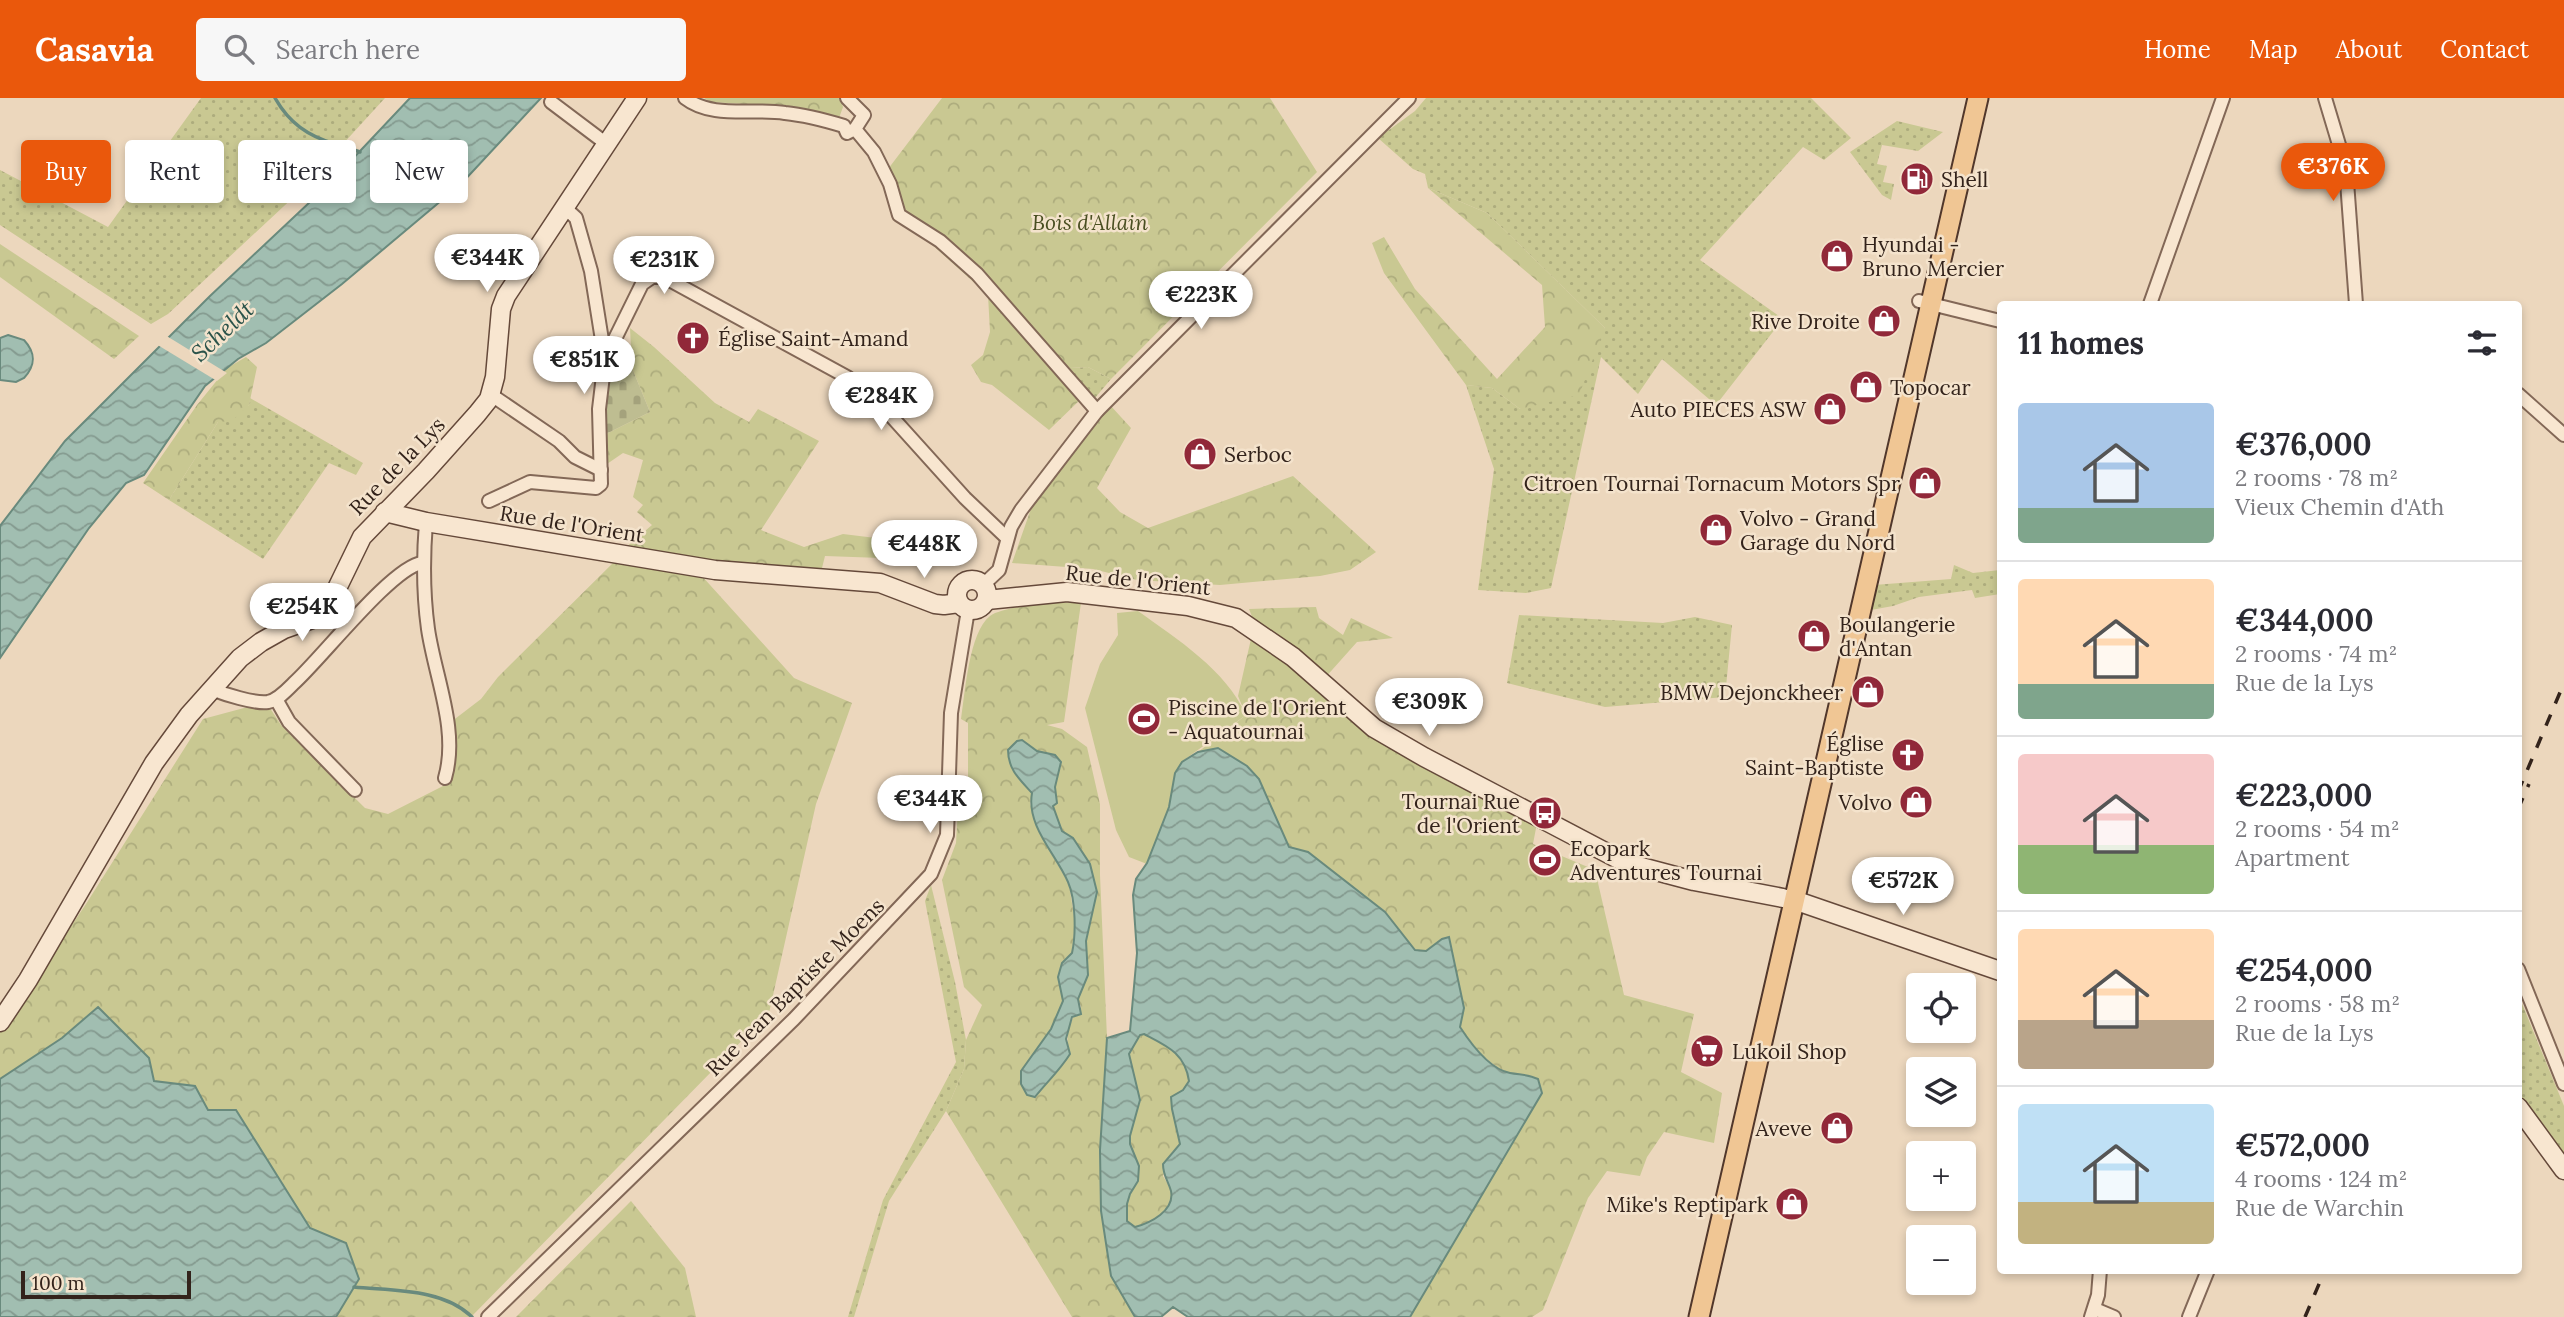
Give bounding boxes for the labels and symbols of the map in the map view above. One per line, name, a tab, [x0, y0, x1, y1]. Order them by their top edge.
pin: €376K	[2284, 144, 2382, 203]
fuel station icon: Shell	[1898, 160, 1936, 198]
place label: Shell	[1941, 166, 1988, 193]
park label: Bois d'Allain	[1032, 209, 1148, 236]
place label: Hyundai - Bruno Mercier	[1862, 231, 2004, 282]
pin: €344K	[438, 234, 536, 294]
pin: €231K	[615, 236, 713, 296]
shop icon: Hyundai - Bruno Mercier	[1818, 237, 1856, 275]
pin: €223K	[1152, 272, 1250, 331]
water label: Scheldt	[184, 294, 260, 367]
shop icon: Rive Droite	[1865, 302, 1903, 340]
place label: Rive Droite	[1751, 308, 1860, 335]
church icon: Église Saint-Amand	[674, 319, 712, 357]
place label: Église Saint-Amand	[718, 325, 909, 352]
pin: €851K	[535, 336, 633, 396]
shop icon: Topocar	[1847, 368, 1885, 406]
pin: €284K	[832, 372, 930, 432]
place label: Topocar	[1890, 374, 1971, 401]
shop icon: Auto PIECES ASW	[1811, 390, 1849, 428]
place label: Auto PIECES ASW	[1630, 396, 1807, 423]
street label: Rue de la Lys	[343, 411, 451, 521]
shop icon: Serboc	[1181, 435, 1219, 473]
place label: Serboc	[1224, 441, 1292, 468]
shop icon: Citroen Tournai Tornacum Motors Spr	[1906, 464, 1944, 502]
place label: Citroen Tournai Tornacum Motors Spr	[1524, 470, 1900, 497]
street label: Rue de l'Orient	[498, 499, 647, 549]
place label: Volvo - Grand Garage du Nord	[1739, 505, 1895, 556]
shop icon: Volvo - Grand Garage du Nord	[1697, 511, 1735, 549]
pin: €448K	[875, 520, 973, 580]
street label: Rue de l'Orient	[1064, 559, 1213, 601]
pin: €254K	[253, 584, 351, 643]
place label: Boulangerie d'Antan	[1839, 611, 1955, 662]
shop icon: Boulangerie d'Antan	[1795, 617, 1833, 655]
shop icon: BMW Dejonckheer	[1849, 673, 1887, 711]
pin: €309K	[1380, 678, 1478, 738]
place label: BMW Dejonckheer	[1660, 679, 1843, 706]
place label: Piscine de l'Orient - Aquatournai	[1168, 694, 1347, 745]
sports icon: Piscine de l'Orient - Aquatournai	[1125, 700, 1163, 738]
place label: Église Saint-Baptiste	[1745, 730, 1884, 781]
church icon: Église Saint-Baptiste	[1889, 736, 1927, 774]
pin: €344K	[881, 776, 979, 835]
shop icon: Volvo	[1897, 783, 1935, 821]
place label: Tournai Rue de l'Orient	[1402, 788, 1521, 839]
place label: Volvo	[1837, 789, 1892, 816]
bus stop icon: Tournai Rue de l'Orient	[1526, 794, 1564, 832]
place label: Ecopark Adventures Tournai	[1569, 835, 1762, 886]
sports icon: Ecopark Adventures Tournai	[1526, 841, 1564, 879]
pin: €572K	[1854, 858, 1952, 917]
street label: Rue Jean Baptiste Moens	[700, 892, 890, 1082]
supermarket icon: Lukoil Shop	[1688, 1032, 1726, 1070]
place label: Lukoil Shop	[1732, 1038, 1847, 1065]
shop icon: Aveve	[1818, 1109, 1856, 1147]
place label: Aveve	[1755, 1115, 1812, 1142]
shop icon: Mike's Reptipark	[1773, 1185, 1811, 1223]
place label: Mike's Reptipark	[1606, 1191, 1769, 1218]
scale bar	[21, 1268, 191, 1300]

